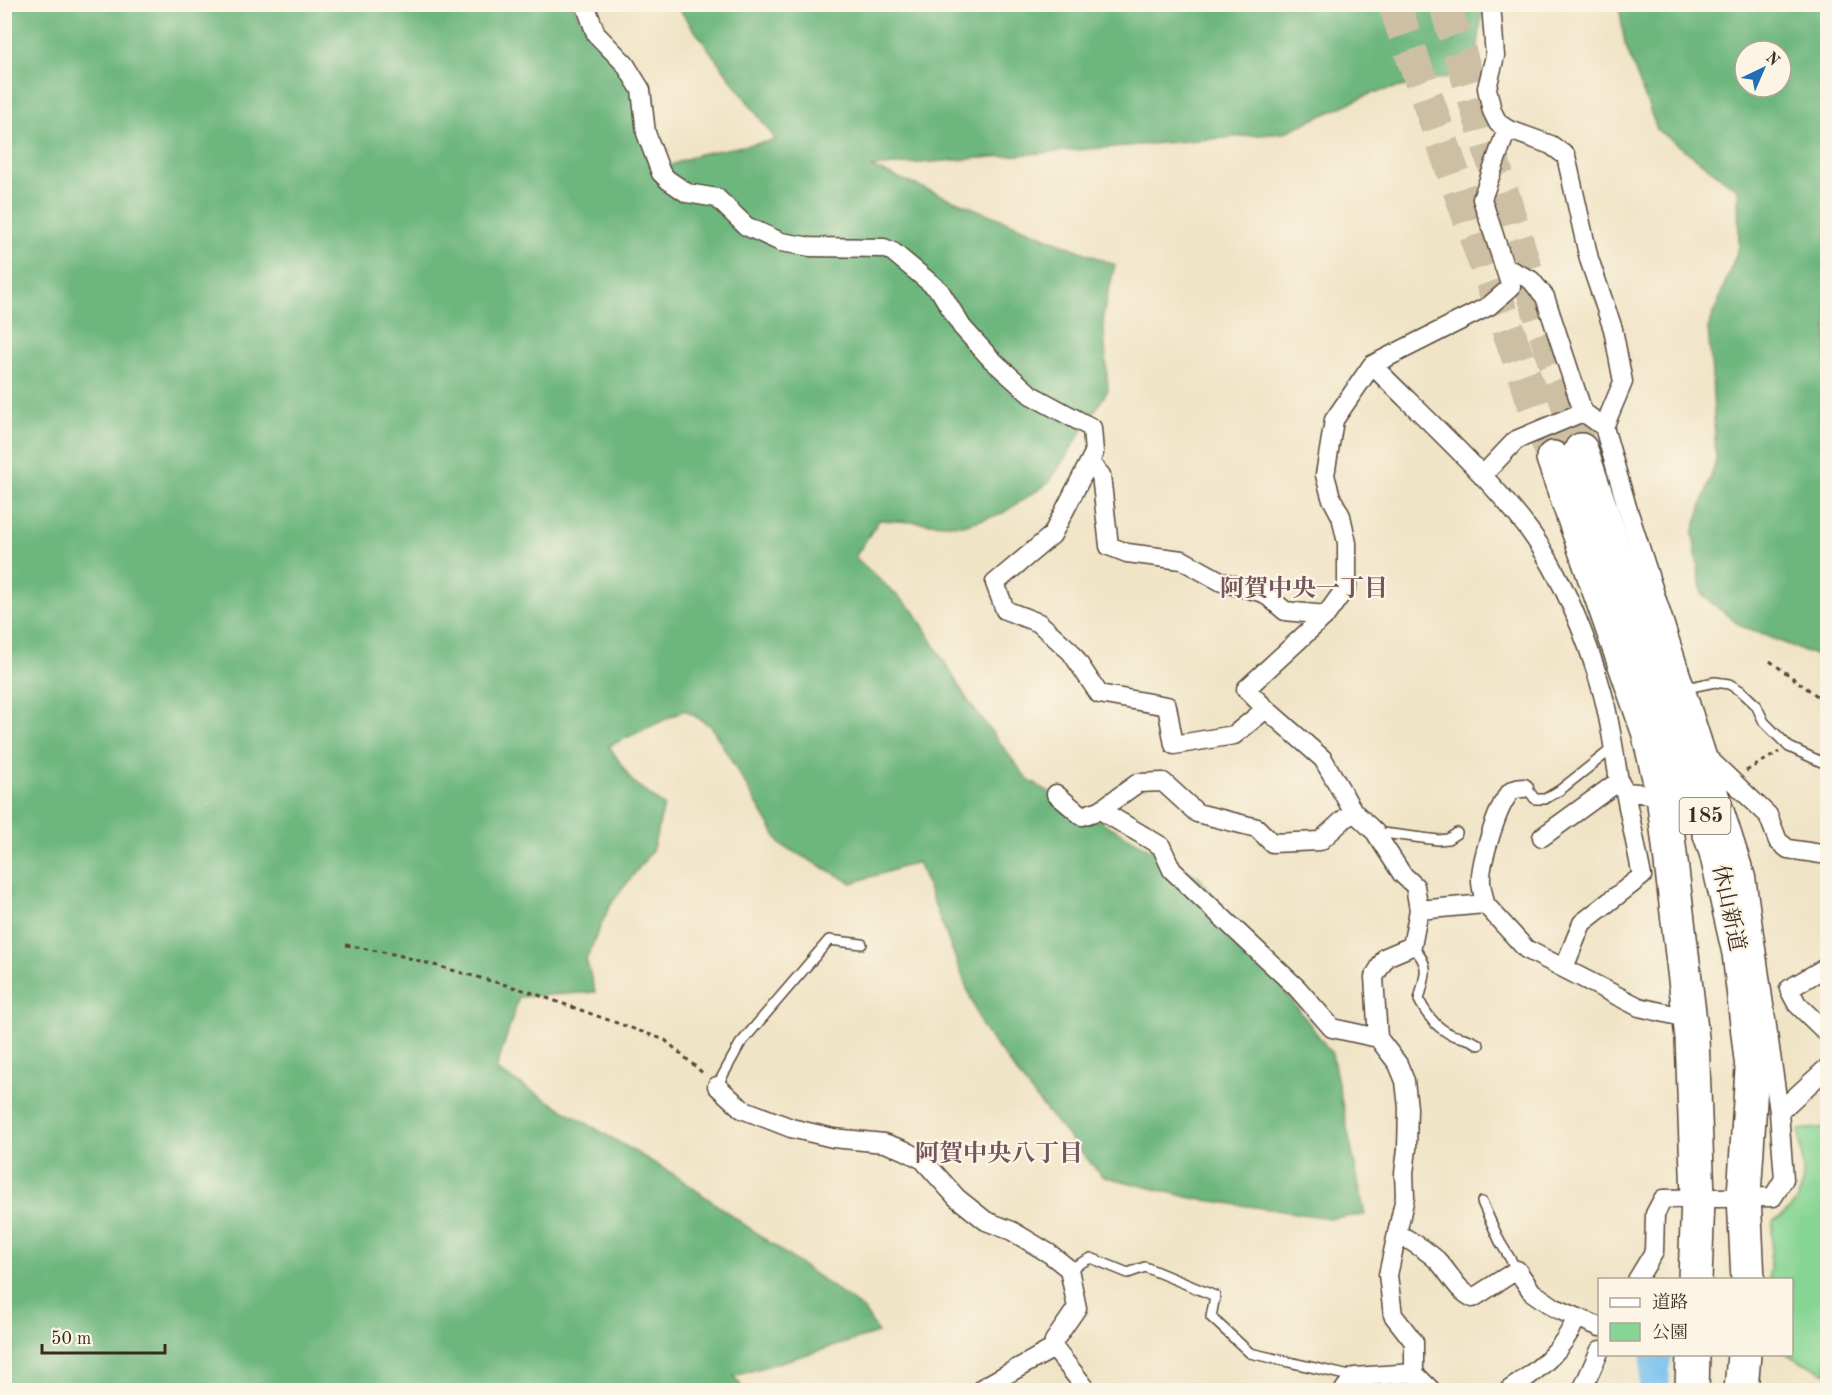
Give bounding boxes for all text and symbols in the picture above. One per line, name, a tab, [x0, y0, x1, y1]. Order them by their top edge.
north arrow	[1733, 39, 1793, 99]
text: N	[1762, 50, 1783, 70]
district label: 阿賀中央一丁目	[1220, 575, 1388, 602]
road number: 185	[1680, 798, 1730, 834]
street label: 休山新道	[1708, 862, 1750, 953]
district label: 阿賀中央八丁目	[915, 1140, 1083, 1167]
legend	[1598, 1278, 1793, 1356]
text: 道路	[1652, 1292, 1688, 1312]
scale bar	[42, 1317, 165, 1355]
text: 公園	[1652, 1323, 1688, 1342]
text: 50 m	[51, 1330, 91, 1348]

